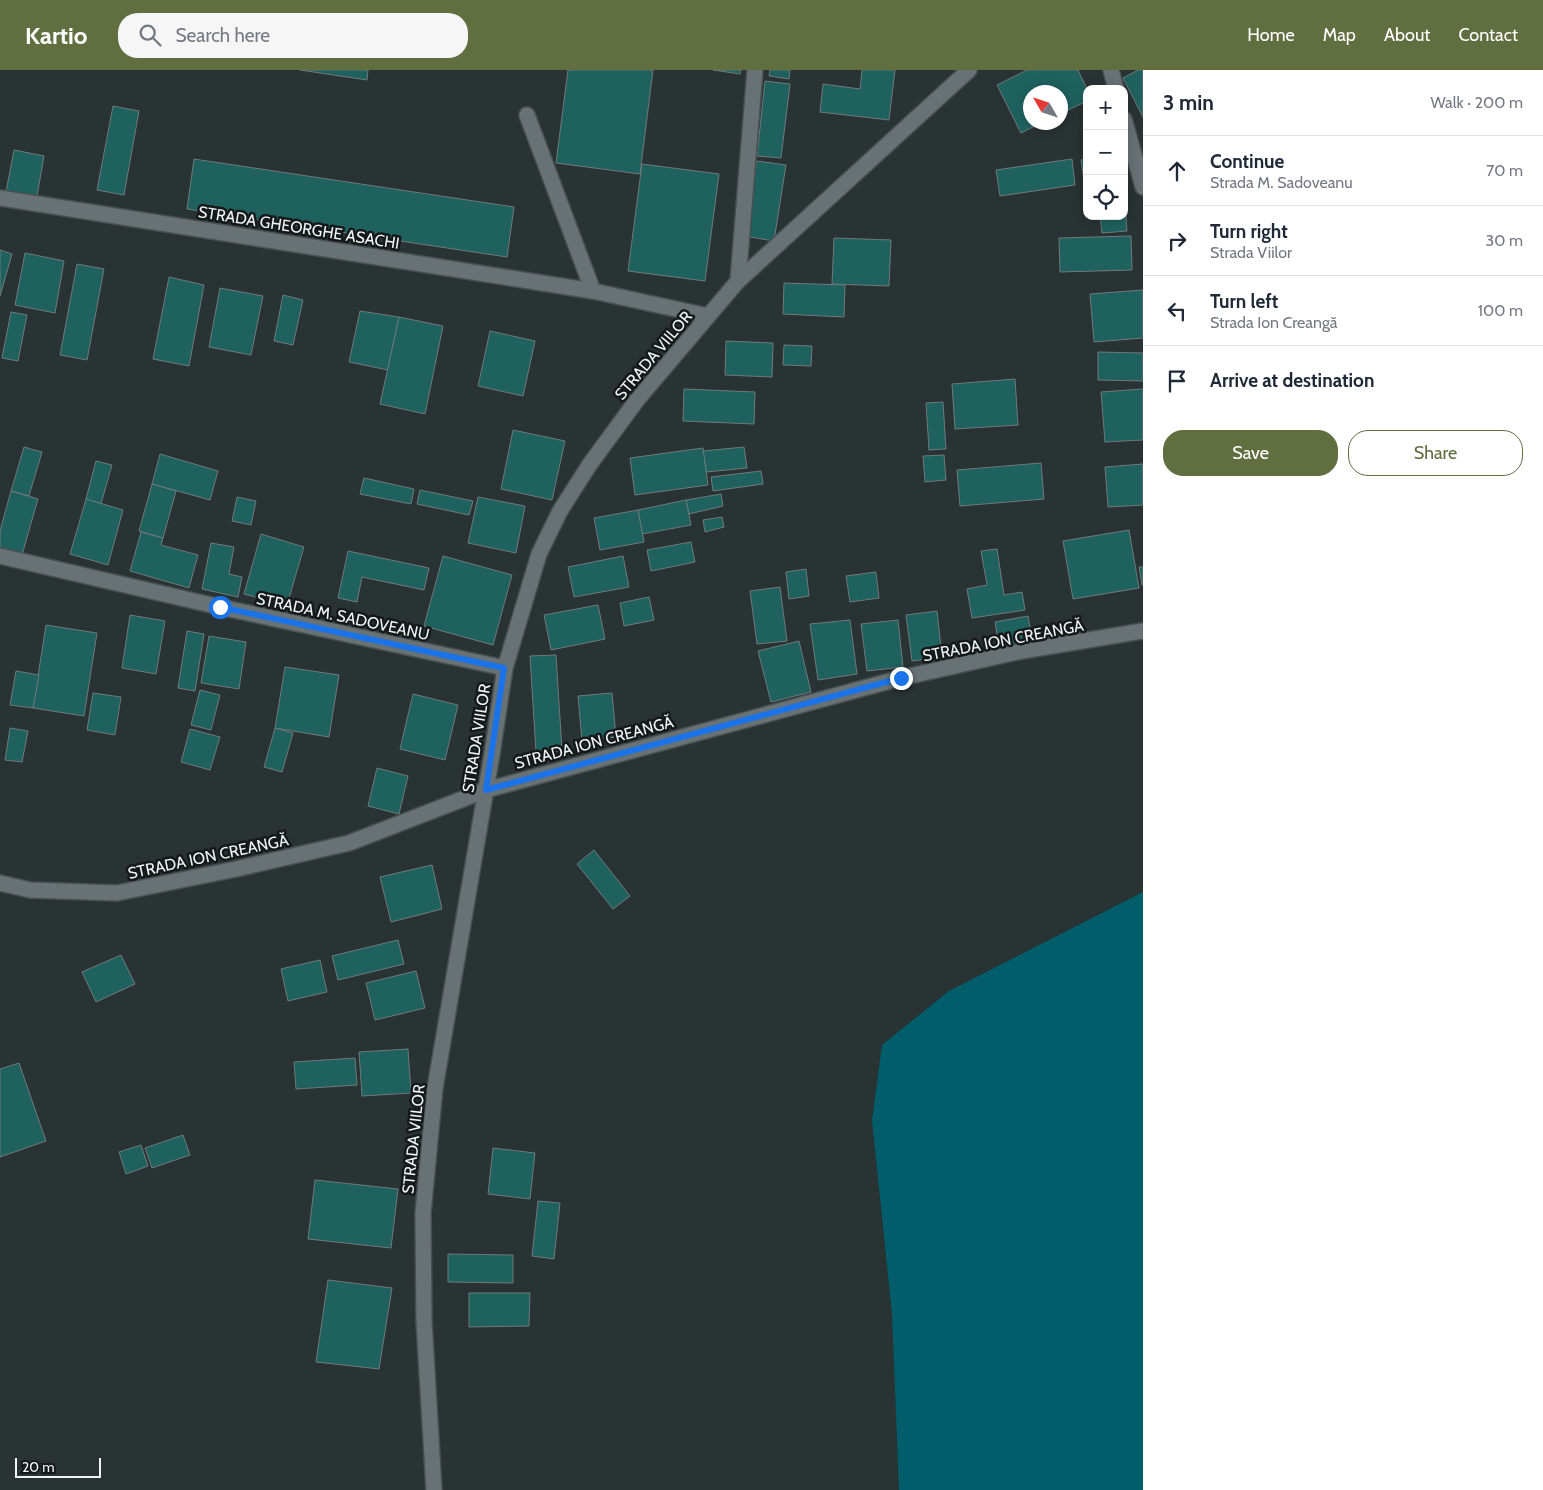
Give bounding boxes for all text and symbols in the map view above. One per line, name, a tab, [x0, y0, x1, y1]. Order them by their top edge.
search box	[118, 13, 468, 58]
text: Kartio	[25, 21, 88, 50]
icon: search	[136, 21, 164, 49]
text: Search here	[176, 24, 270, 47]
text: Home	[1247, 24, 1295, 46]
text: Map	[1323, 24, 1356, 46]
text: About	[1384, 24, 1430, 46]
text: Contact	[1458, 24, 1518, 46]
north arrow	[1023, 85, 1068, 130]
map controls	[1083, 85, 1128, 220]
button: +	[1083, 85, 1128, 130]
text: 3 min	[1163, 90, 1214, 115]
text: Walk · 200 m	[1431, 93, 1523, 112]
button: −	[1083, 130, 1128, 175]
text: Continue	[1210, 150, 1284, 173]
icon: ahead	[1163, 157, 1191, 185]
text: 70 m	[1486, 161, 1523, 180]
text: Strada M. Sadoveanu	[1210, 173, 1353, 192]
button: locate	[1083, 175, 1128, 220]
street label: STRADA GHEORGHE ASACHI	[197, 202, 401, 253]
text: Turn right	[1210, 220, 1288, 243]
icon: right	[1163, 227, 1191, 255]
text: 30 m	[1486, 231, 1523, 250]
text: Strada Viilor	[1210, 243, 1292, 262]
text: Turn left	[1210, 290, 1278, 313]
icon: left	[1163, 297, 1191, 325]
text: 100 m	[1478, 301, 1523, 320]
street label: STRADA VIILOR	[611, 307, 696, 403]
text: Strada Ion Creangă	[1210, 313, 1338, 332]
icon: arrive	[1163, 367, 1191, 395]
text: Arrive at destination	[1210, 369, 1374, 392]
button: Save	[1163, 430, 1338, 476]
button: Share	[1348, 430, 1523, 476]
street label: STRADA M. SADOVEANU	[255, 589, 431, 644]
route start	[209, 596, 232, 619]
street label: STRADA ION CREANGĂ	[921, 616, 1085, 665]
route end	[890, 667, 913, 690]
street label: STRADA VIILOR	[459, 682, 495, 794]
street label: STRADA ION CREANGĂ	[513, 712, 676, 773]
street label: STRADA ION CREANGĂ	[126, 830, 290, 883]
street label: STRADA VIILOR	[398, 1083, 429, 1195]
scale bar	[15, 1455, 101, 1478]
text: 20 m	[22, 1458, 55, 1476]

